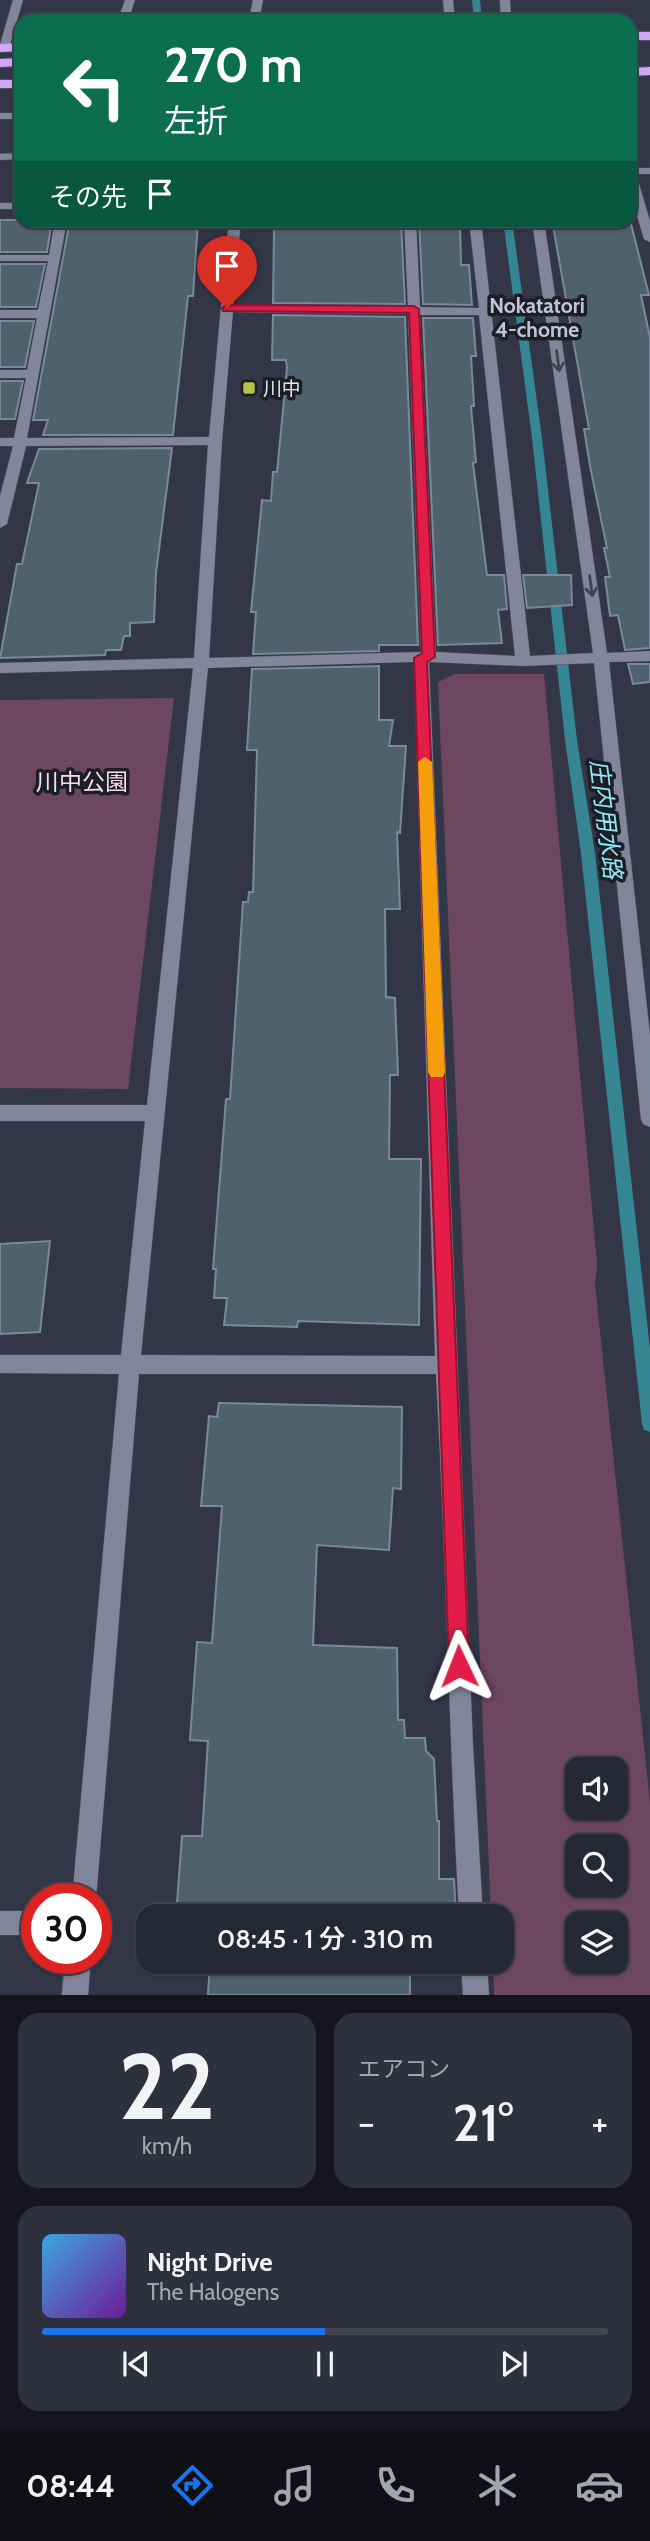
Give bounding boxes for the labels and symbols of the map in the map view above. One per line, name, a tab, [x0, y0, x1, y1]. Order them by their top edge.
pin	[197, 236, 257, 308]
district label: Nokatatori 4-chome	[489, 293, 585, 342]
one-way arrow	[552, 349, 565, 372]
place label: 川中	[263, 377, 301, 400]
marker: 川中	[241, 380, 257, 396]
one-way arrow	[584, 574, 597, 597]
water label: 庄内用水路	[584, 758, 628, 882]
park label: 川中公園	[36, 768, 128, 796]
position arrow	[422, 1629, 496, 1703]
speed limit sign: 30	[21, 1883, 112, 1974]

